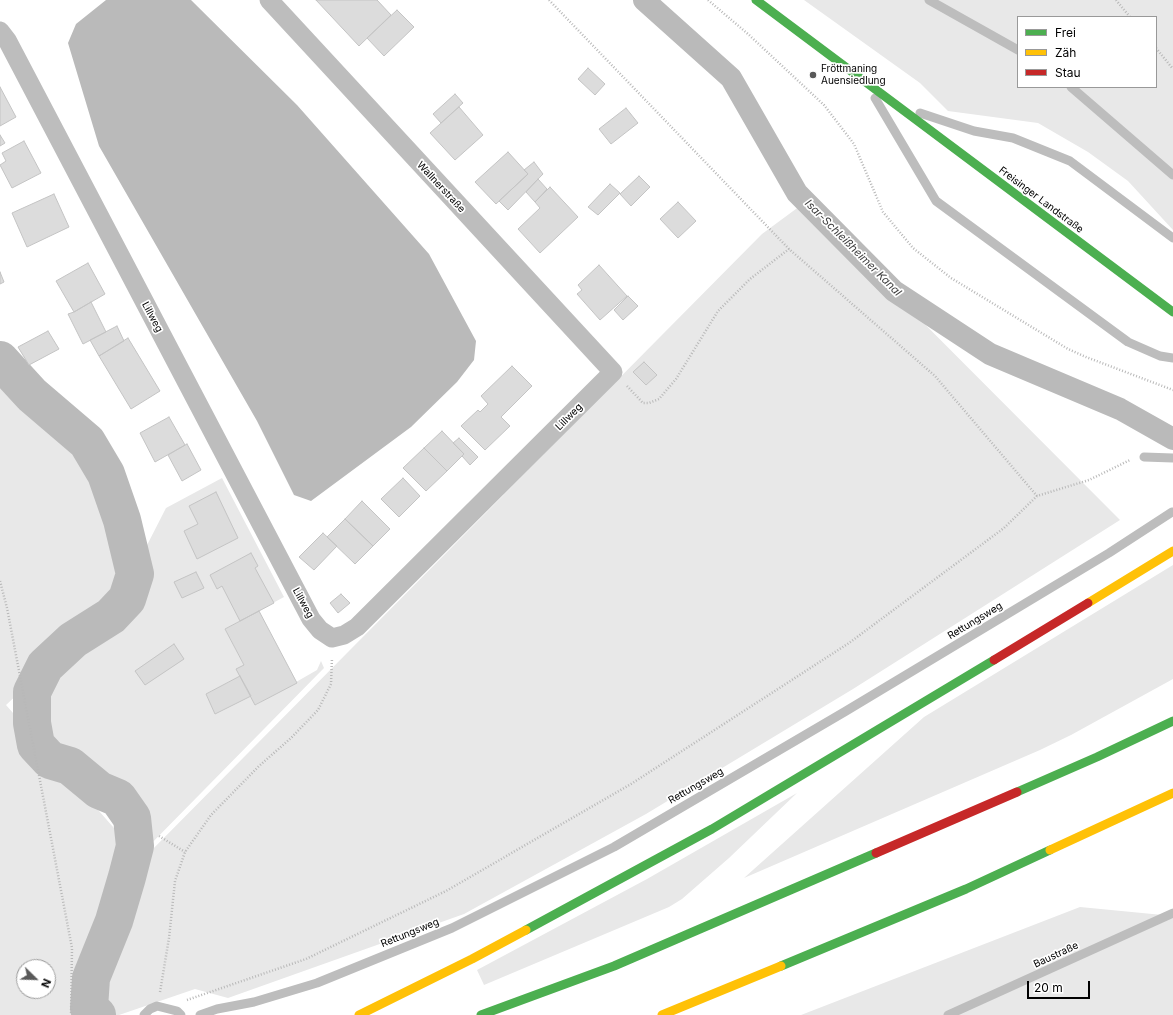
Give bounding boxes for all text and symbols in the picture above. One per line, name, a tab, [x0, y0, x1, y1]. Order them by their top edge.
legend	[1017, 16, 1157, 88]
text: Frei	[1055, 25, 1076, 40]
text: Zäh	[1055, 45, 1076, 60]
place label: Fröttmaning Auensiedlung	[821, 63, 886, 86]
text: Stau	[1055, 65, 1081, 80]
marker: Fröttmaning Auensiedlung	[808, 70, 818, 80]
street label: Wallnerstraße	[414, 159, 468, 215]
street label: Freisinger Landstraße	[996, 164, 1086, 236]
water label: Isar-Schleißheimer Kanal	[802, 197, 904, 299]
street label: Lillweg	[139, 300, 165, 334]
street label: Lillweg	[553, 401, 585, 433]
street label: Lillweg	[290, 586, 316, 620]
street label: Rettungsweg	[946, 600, 1004, 642]
street label: Rettungsweg	[666, 765, 726, 807]
street label: Rettungsweg	[379, 916, 441, 950]
street label: Baustraße	[1032, 939, 1080, 971]
north arrow	[16, 959, 56, 999]
scale bar	[1029, 973, 1092, 999]
text: N	[38, 977, 54, 990]
text: 20 m	[1034, 980, 1063, 995]

